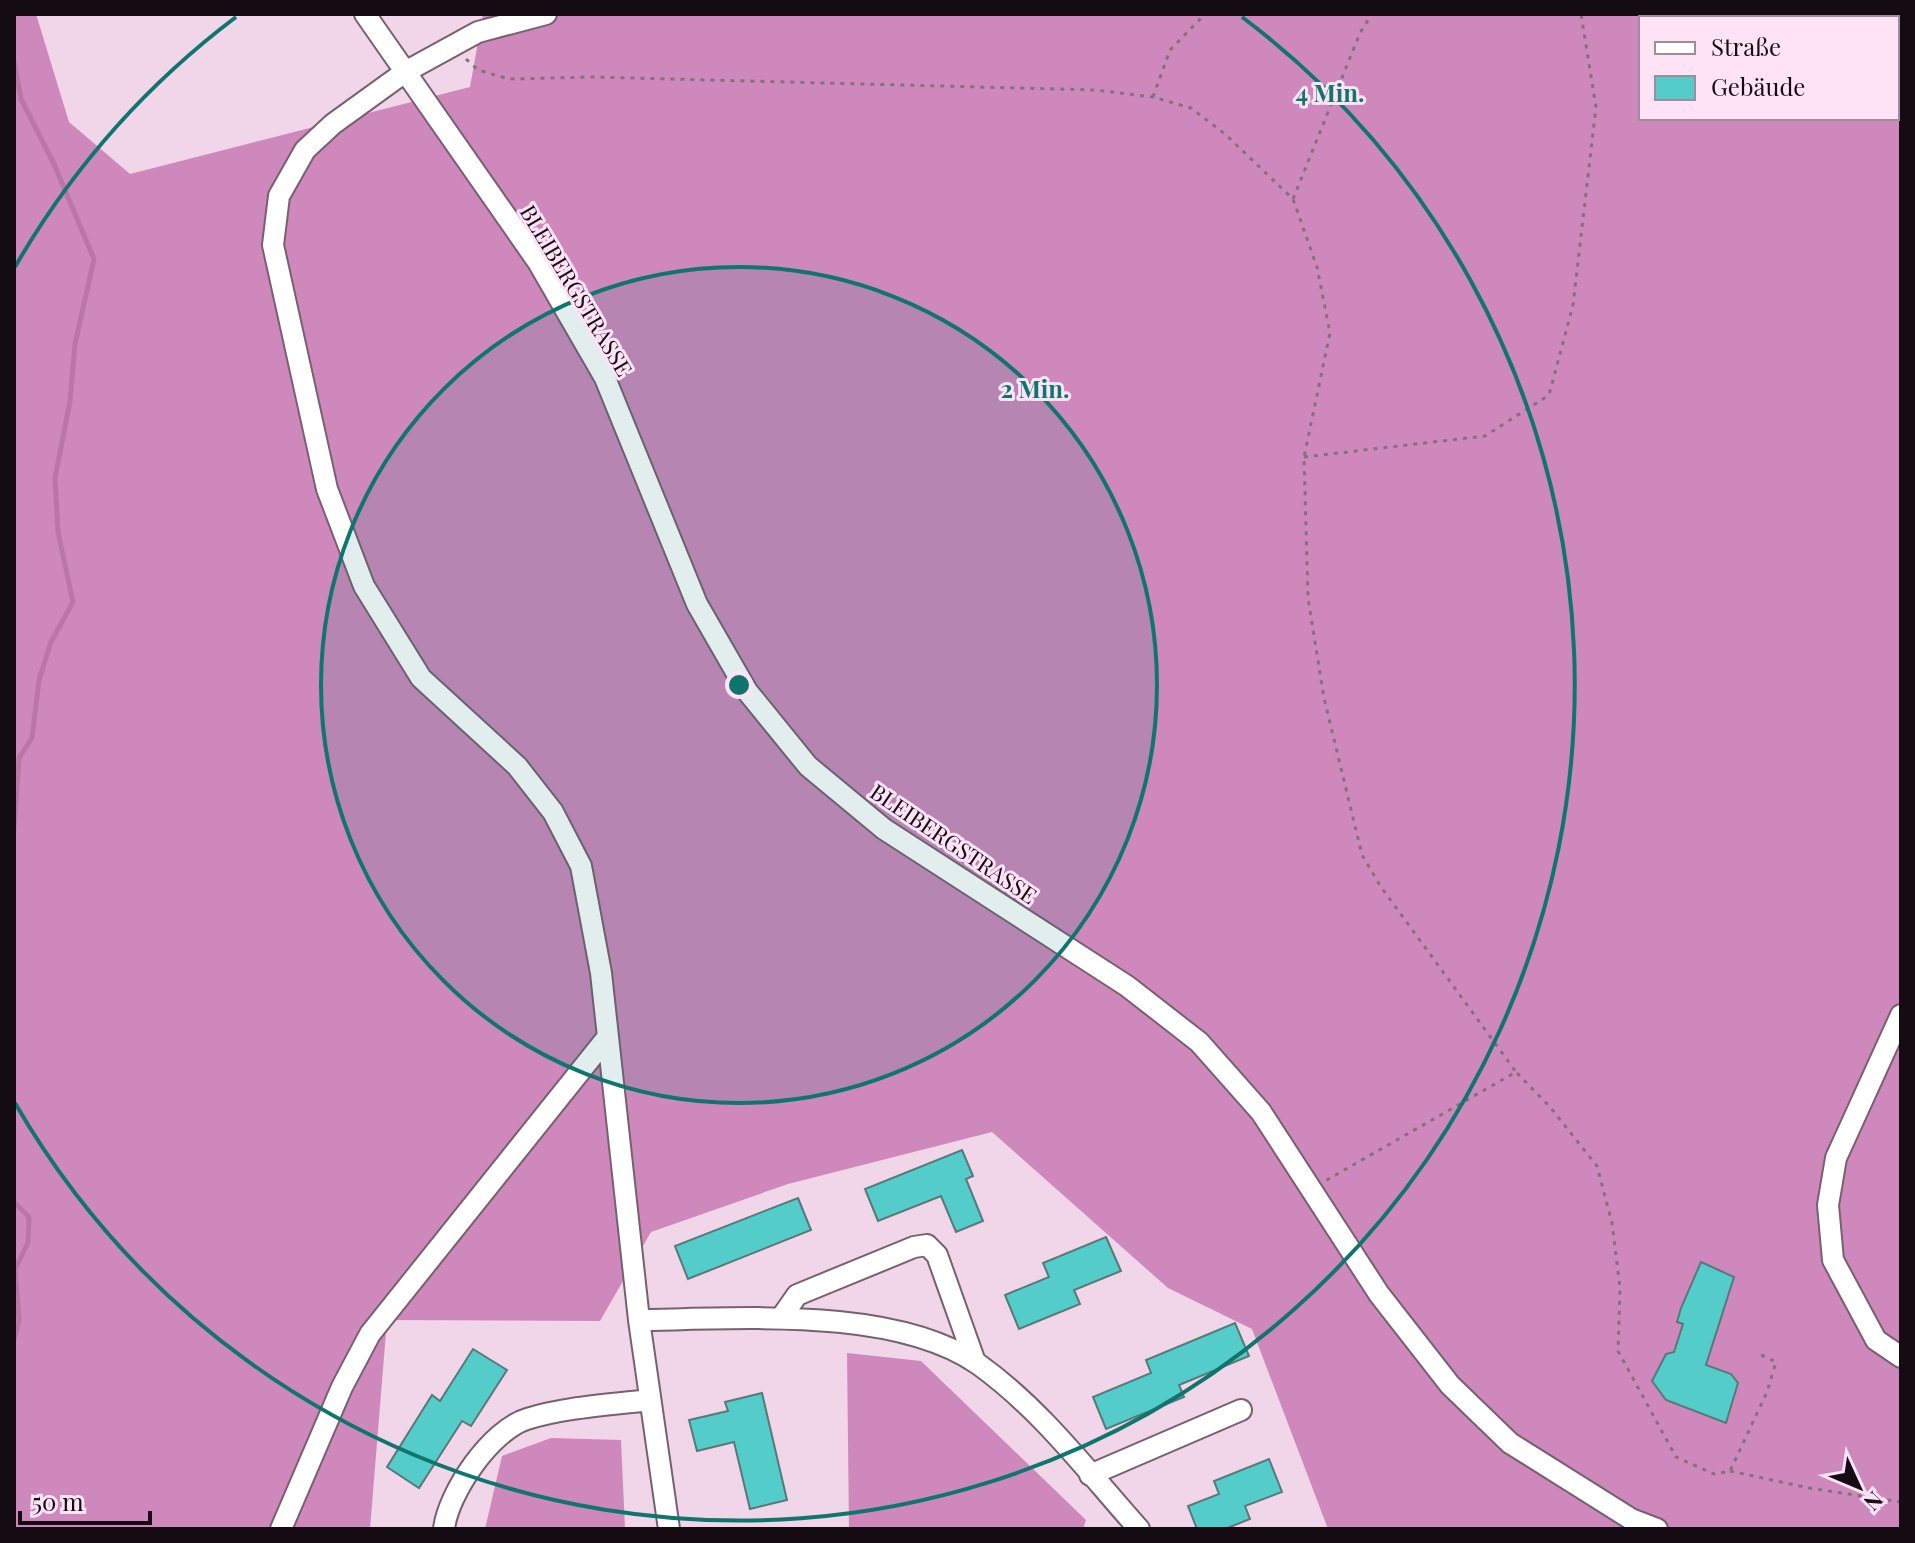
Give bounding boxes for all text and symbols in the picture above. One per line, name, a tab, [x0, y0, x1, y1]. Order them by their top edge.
legend	[1639, 16, 1899, 120]
text: Straße	[1711, 30, 1781, 62]
text: Gebäude	[1711, 70, 1806, 102]
text: 4 Min.	[1295, 76, 1365, 108]
street label: BLEIBERGSTRASSE	[514, 199, 640, 381]
text: 2 Min.	[1001, 372, 1069, 404]
centre of rings	[725, 671, 753, 699]
street label: BLEIBERGSTRASSE	[865, 776, 1043, 910]
north arrow	[1819, 1447, 1899, 1527]
scale bar	[20, 1475, 150, 1525]
text: 50 m	[32, 1485, 84, 1517]
text: N	[1858, 1485, 1890, 1518]

